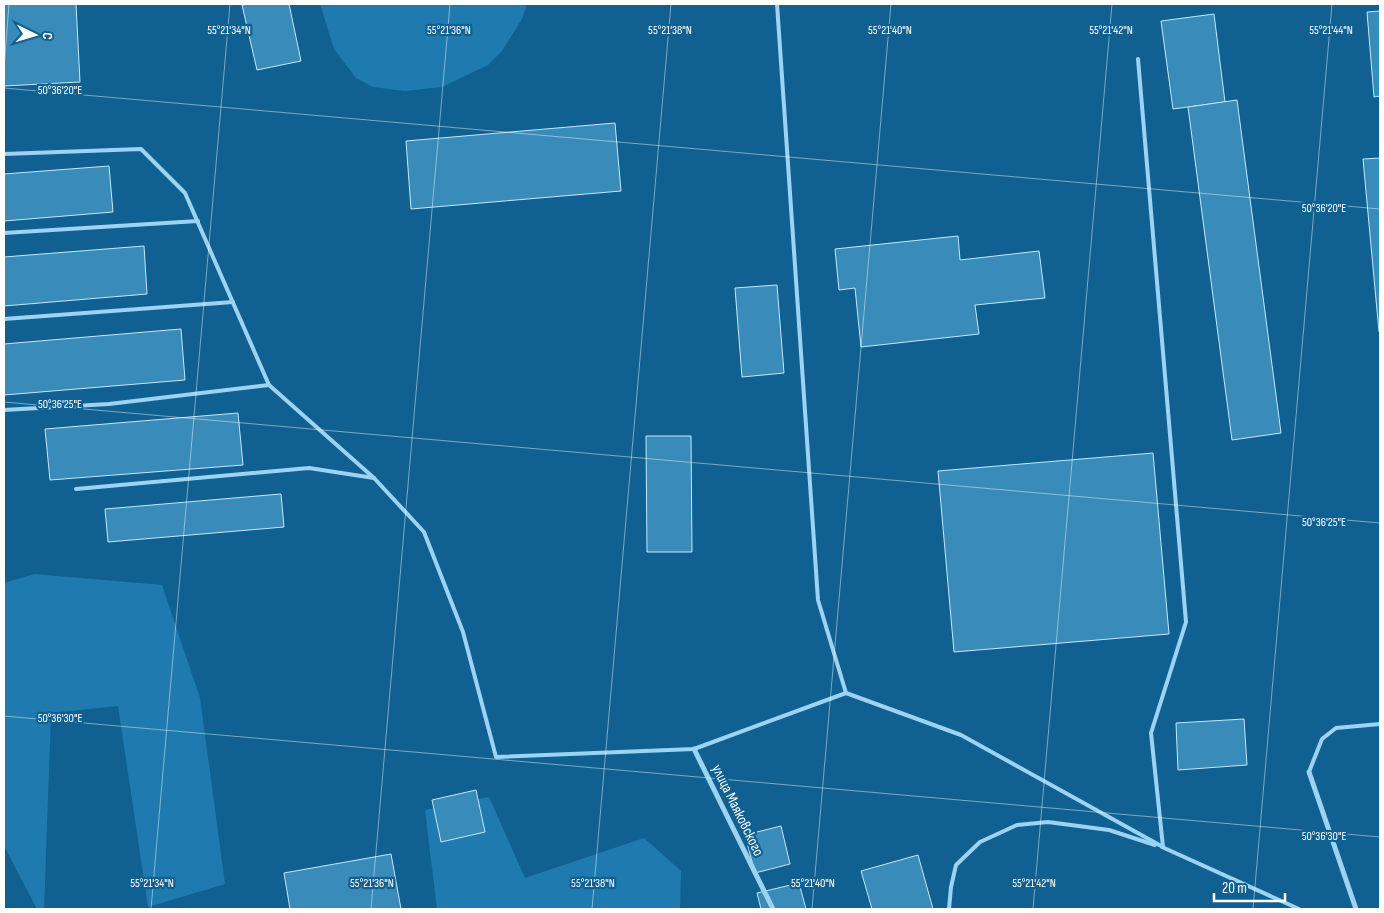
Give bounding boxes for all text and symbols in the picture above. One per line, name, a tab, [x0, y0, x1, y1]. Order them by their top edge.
north arrow	[10, 10, 60, 60]
text: 55°21'34"N	[207, 23, 251, 38]
text: 55°21'36"N	[427, 23, 471, 38]
text: 55°21'38"N	[648, 23, 692, 38]
text: 55°21'40"N	[868, 23, 912, 38]
text: 55°21'42"N	[1089, 23, 1133, 38]
text: 55°21'44"N	[1309, 23, 1353, 38]
text: С	[39, 32, 56, 40]
text: 50°36'20"E	[38, 83, 82, 98]
text: 50°36'20"E	[1302, 201, 1346, 216]
text: 50°36'25"E	[38, 397, 82, 412]
text: 50°36'25"E	[1302, 515, 1346, 530]
text: 50°36'30"E	[38, 711, 82, 726]
street label: улица Маяковского	[707, 761, 768, 859]
text: 50°36'30"E	[1302, 829, 1346, 844]
scale bar	[1214, 870, 1285, 902]
text: 55°21'34"N	[130, 876, 174, 891]
text: 55°21'36"N	[350, 876, 394, 891]
text: 55°21'38"N	[571, 876, 615, 891]
text: 55°21'40"N	[791, 876, 835, 891]
text: 55°21'42"N	[1012, 876, 1056, 891]
text: 20 m	[1222, 879, 1247, 898]

